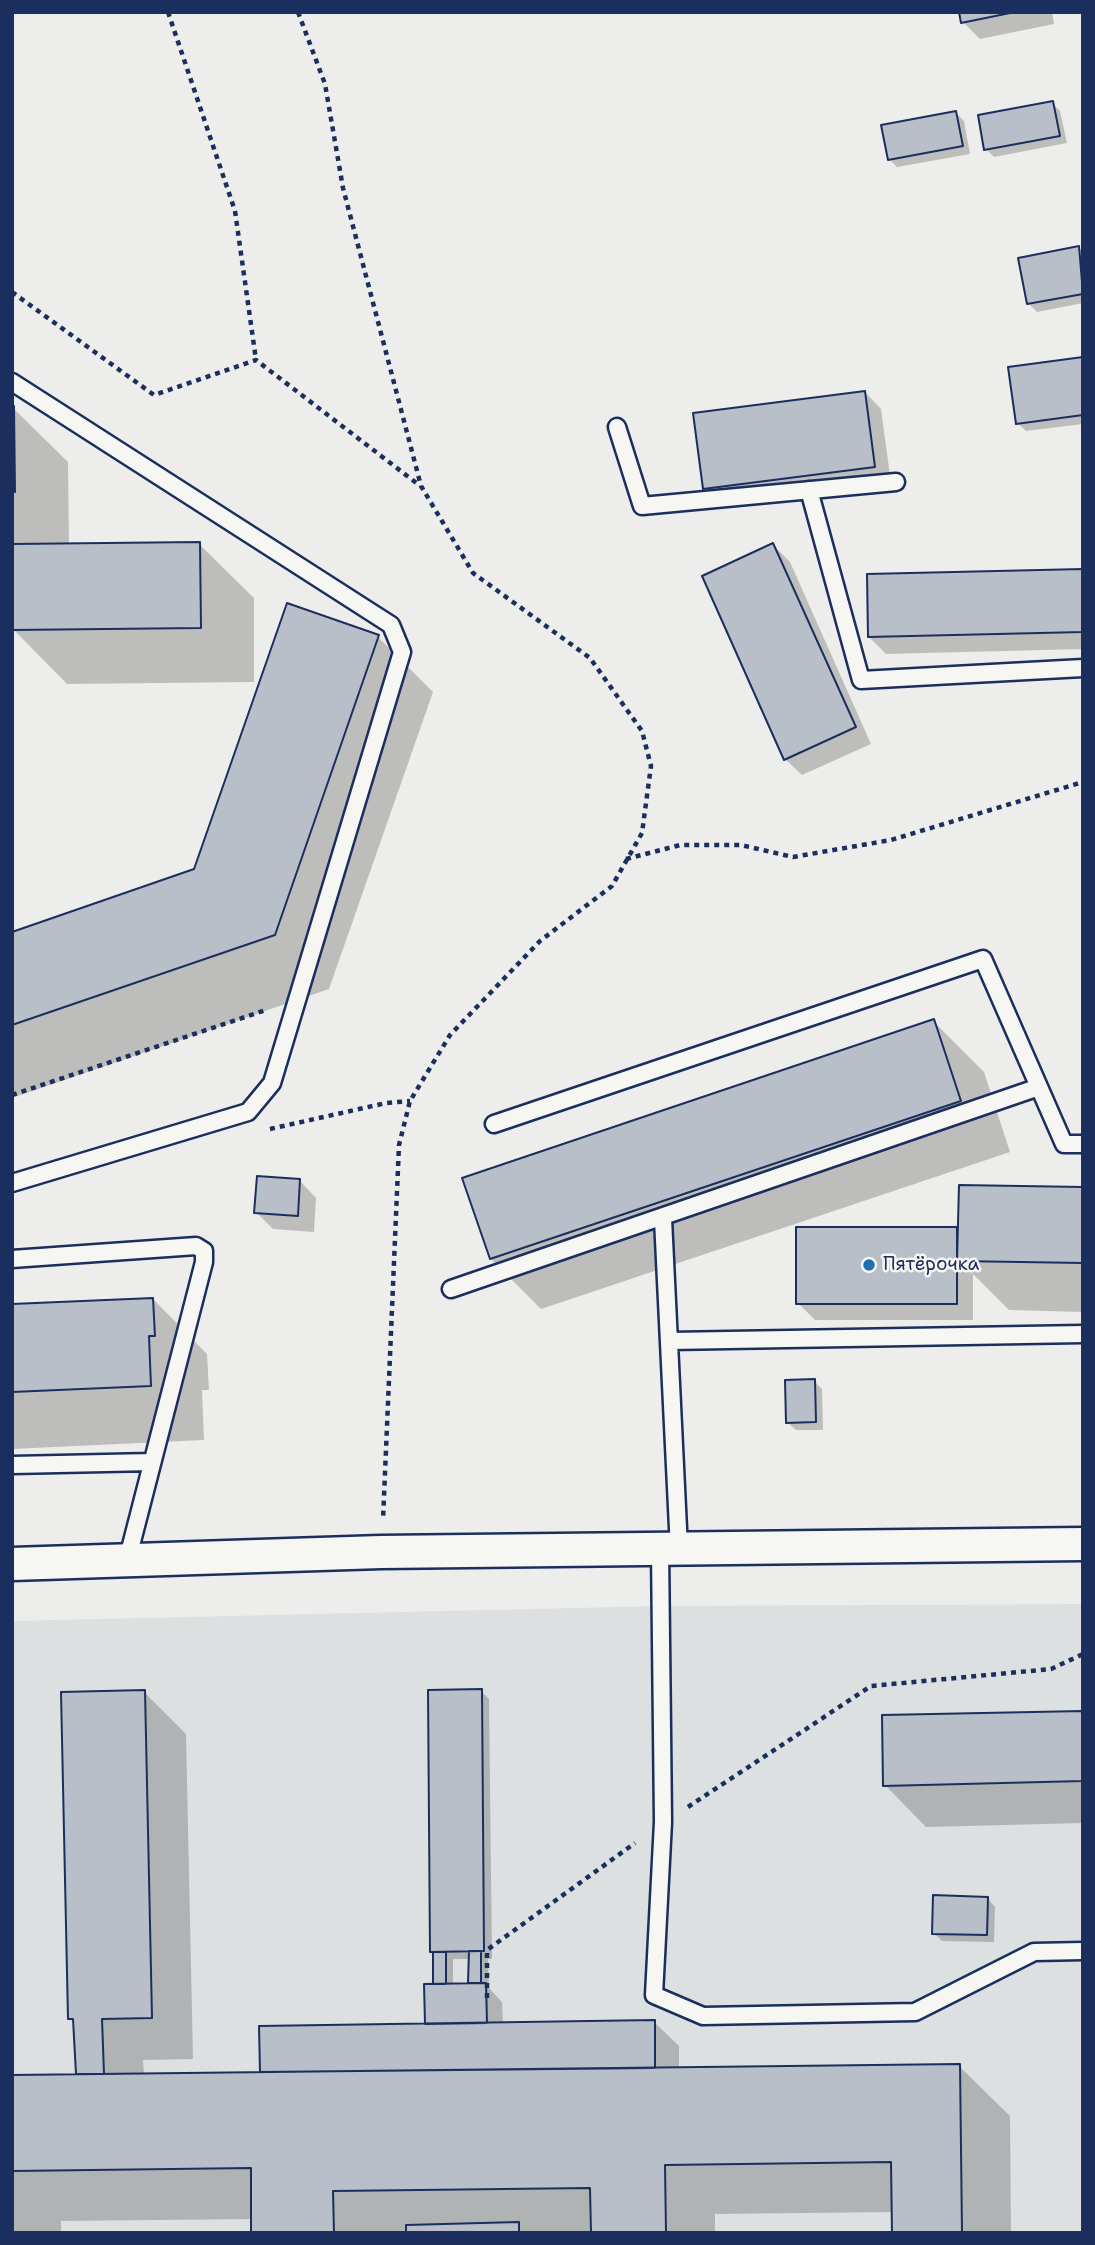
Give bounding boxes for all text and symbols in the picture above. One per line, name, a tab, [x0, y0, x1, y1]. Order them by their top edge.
place label: Пятёрочка	[883, 1254, 979, 1276]
marker: Пятёрочка	[861, 1257, 877, 1273]

